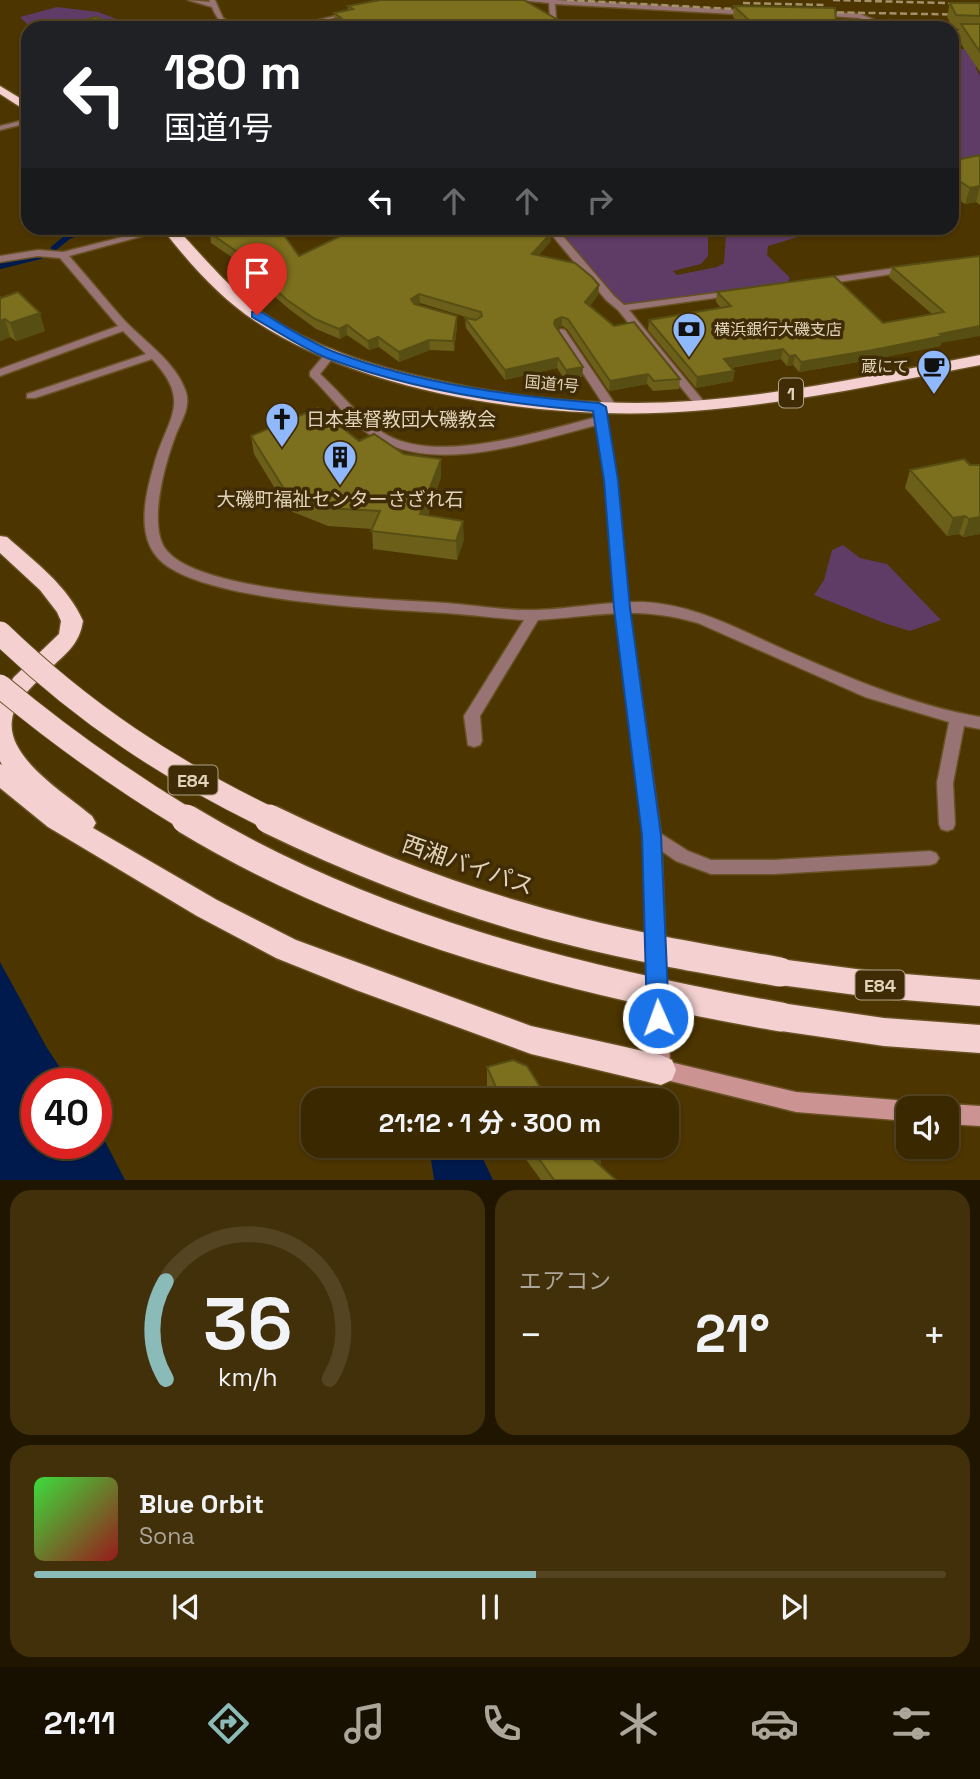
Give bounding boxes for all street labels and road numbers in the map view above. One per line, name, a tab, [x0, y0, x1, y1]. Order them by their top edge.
street label: 国道1号	[524, 371, 580, 397]
road number: 1	[779, 379, 803, 408]
road number: E84	[168, 766, 218, 794]
street label: 西湘バイパス	[398, 828, 538, 902]
road number: E84	[856, 970, 904, 1000]

